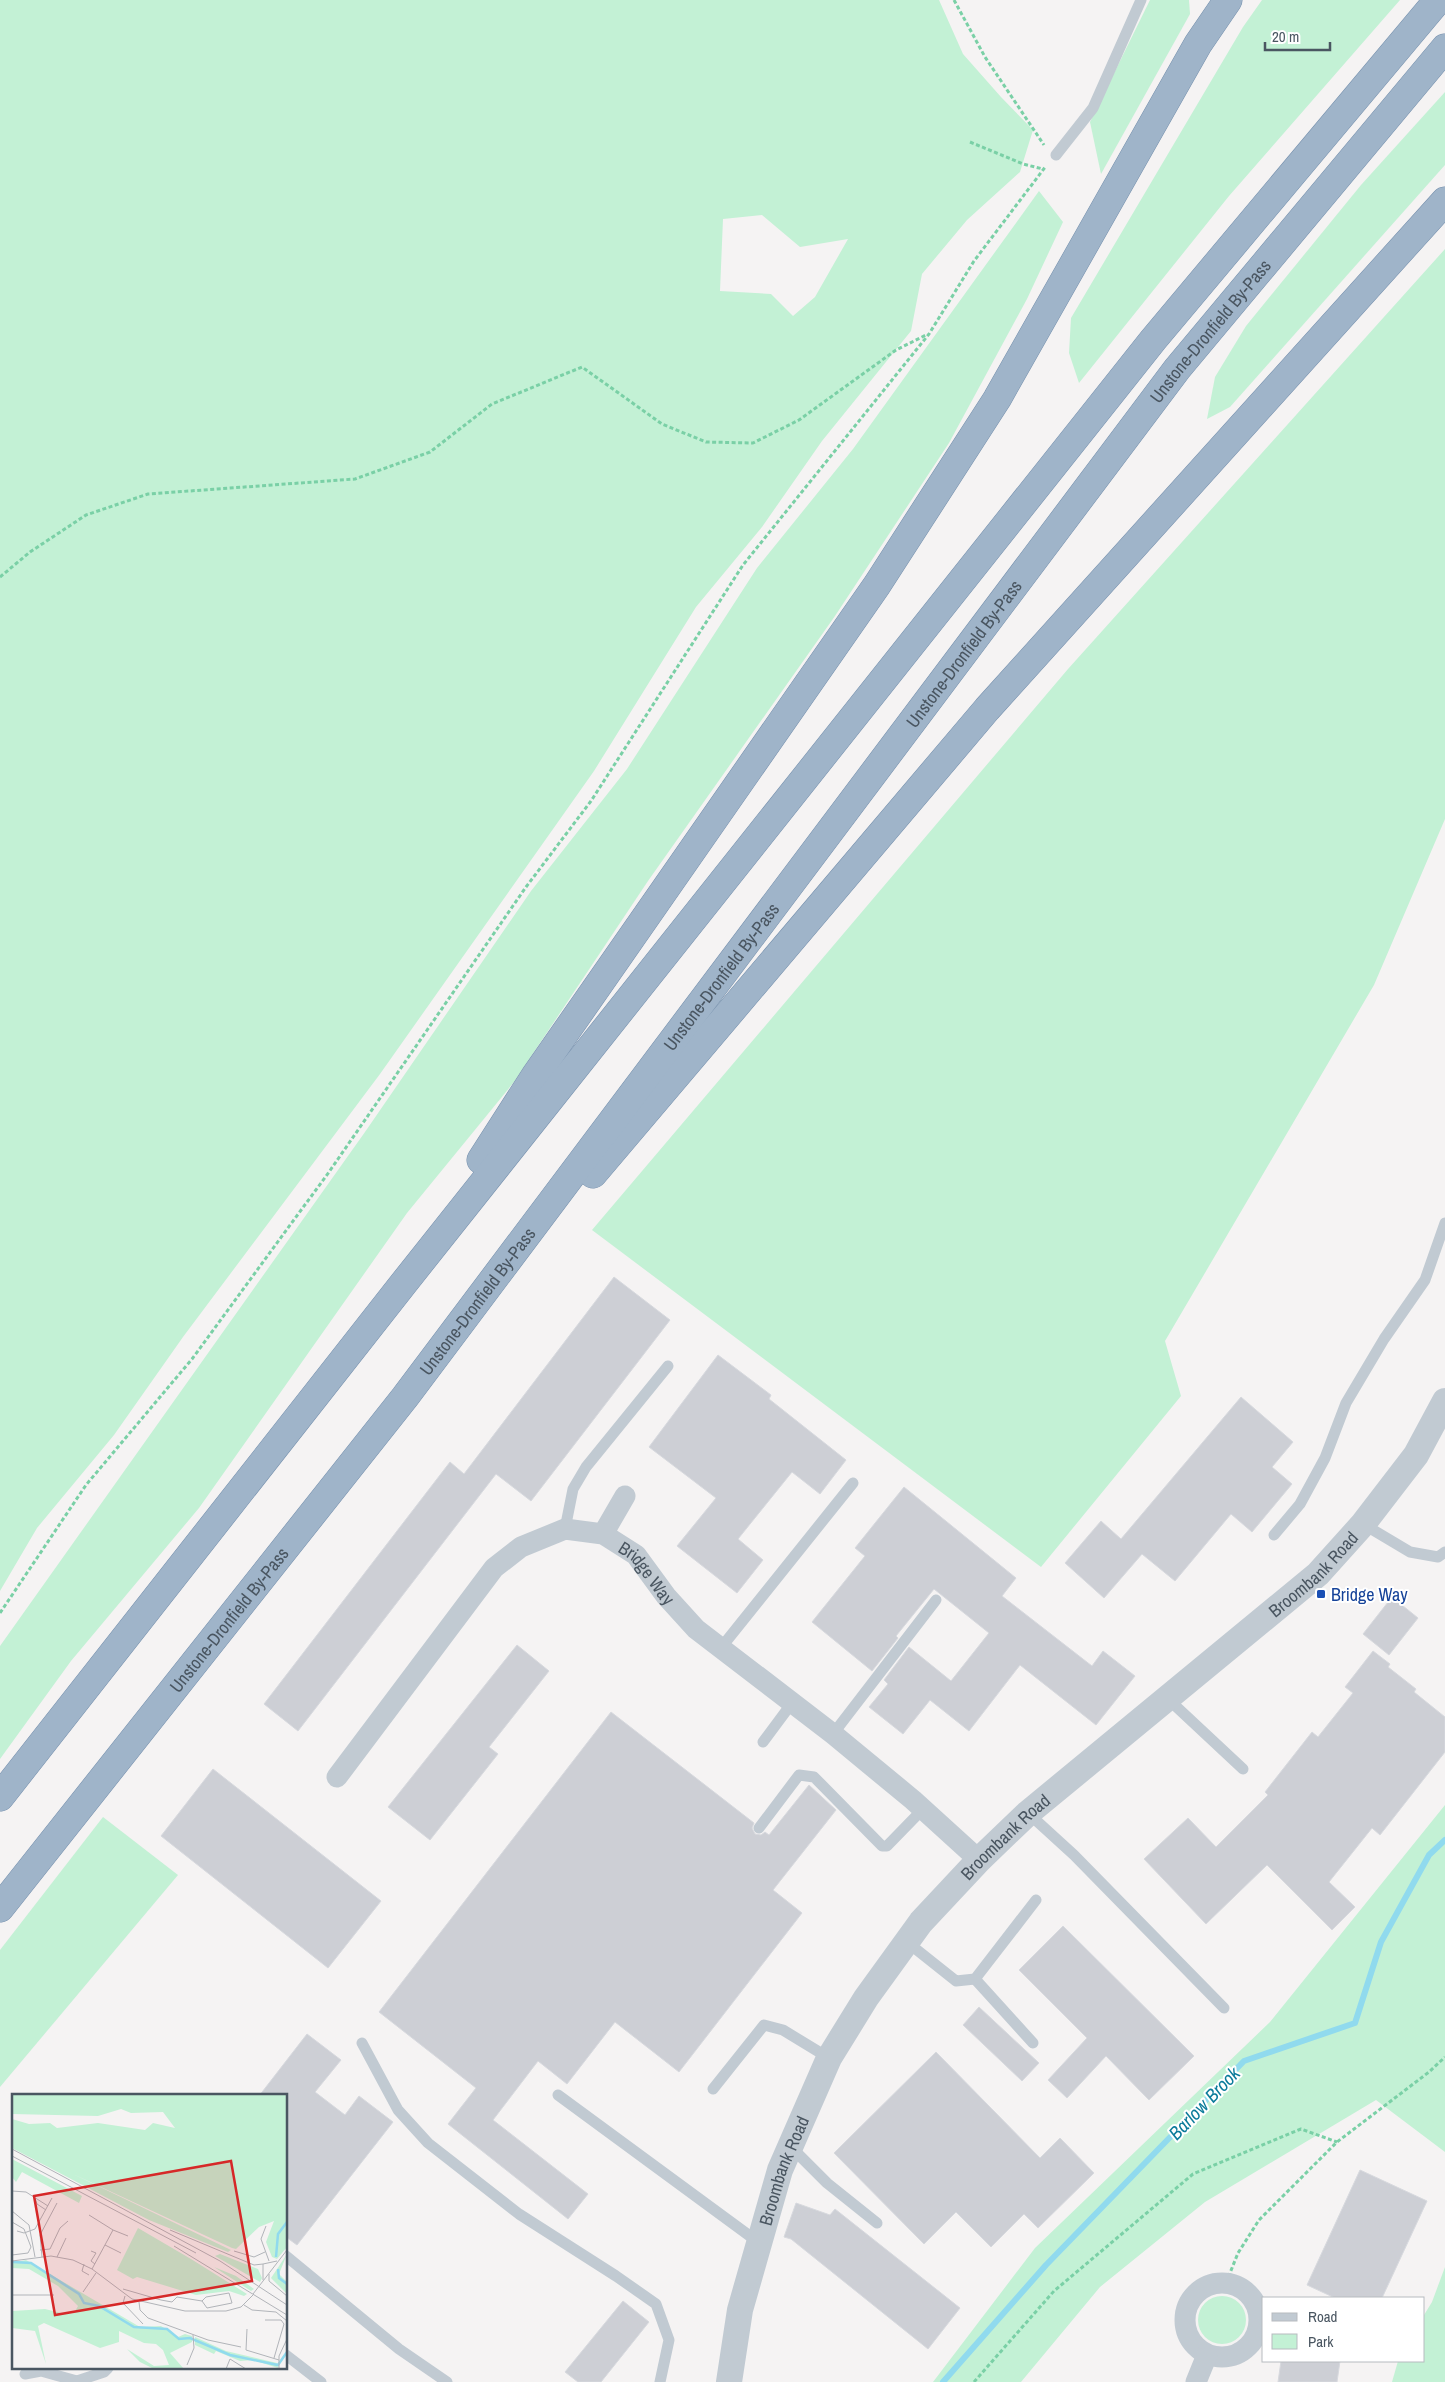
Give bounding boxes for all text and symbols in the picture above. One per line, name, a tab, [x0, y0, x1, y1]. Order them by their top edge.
scale bar	[1265, 20, 1330, 52]
text: 20 m	[1272, 26, 1299, 47]
street label: Unstone-Dronfield By-Pass	[1143, 254, 1276, 408]
street label: Unstone-Dronfield By-Pass	[900, 574, 1027, 732]
street label: Unstone-Dronfield By-Pass	[657, 897, 785, 1056]
street label: Unstone-Dronfield By-Pass	[413, 1222, 541, 1380]
street label: Broombank Road	[1263, 1526, 1363, 1622]
street label: Bridge Way	[614, 1535, 681, 1611]
street label: Unstone-Dronfield By-Pass	[163, 1542, 294, 1698]
place label: Bridge Way	[1331, 1582, 1408, 1607]
marker: Bridge Way	[1315, 1588, 1327, 1600]
street label: Broombank Road	[955, 1788, 1055, 1885]
water label: Barlow Brook	[1162, 2060, 1246, 2145]
inset map	[12, 2094, 288, 2370]
street label: Broombank Road	[752, 2112, 815, 2228]
legend	[1262, 2297, 1425, 2362]
text: Road	[1308, 2306, 1337, 2327]
text: Park	[1308, 2331, 1334, 2352]

